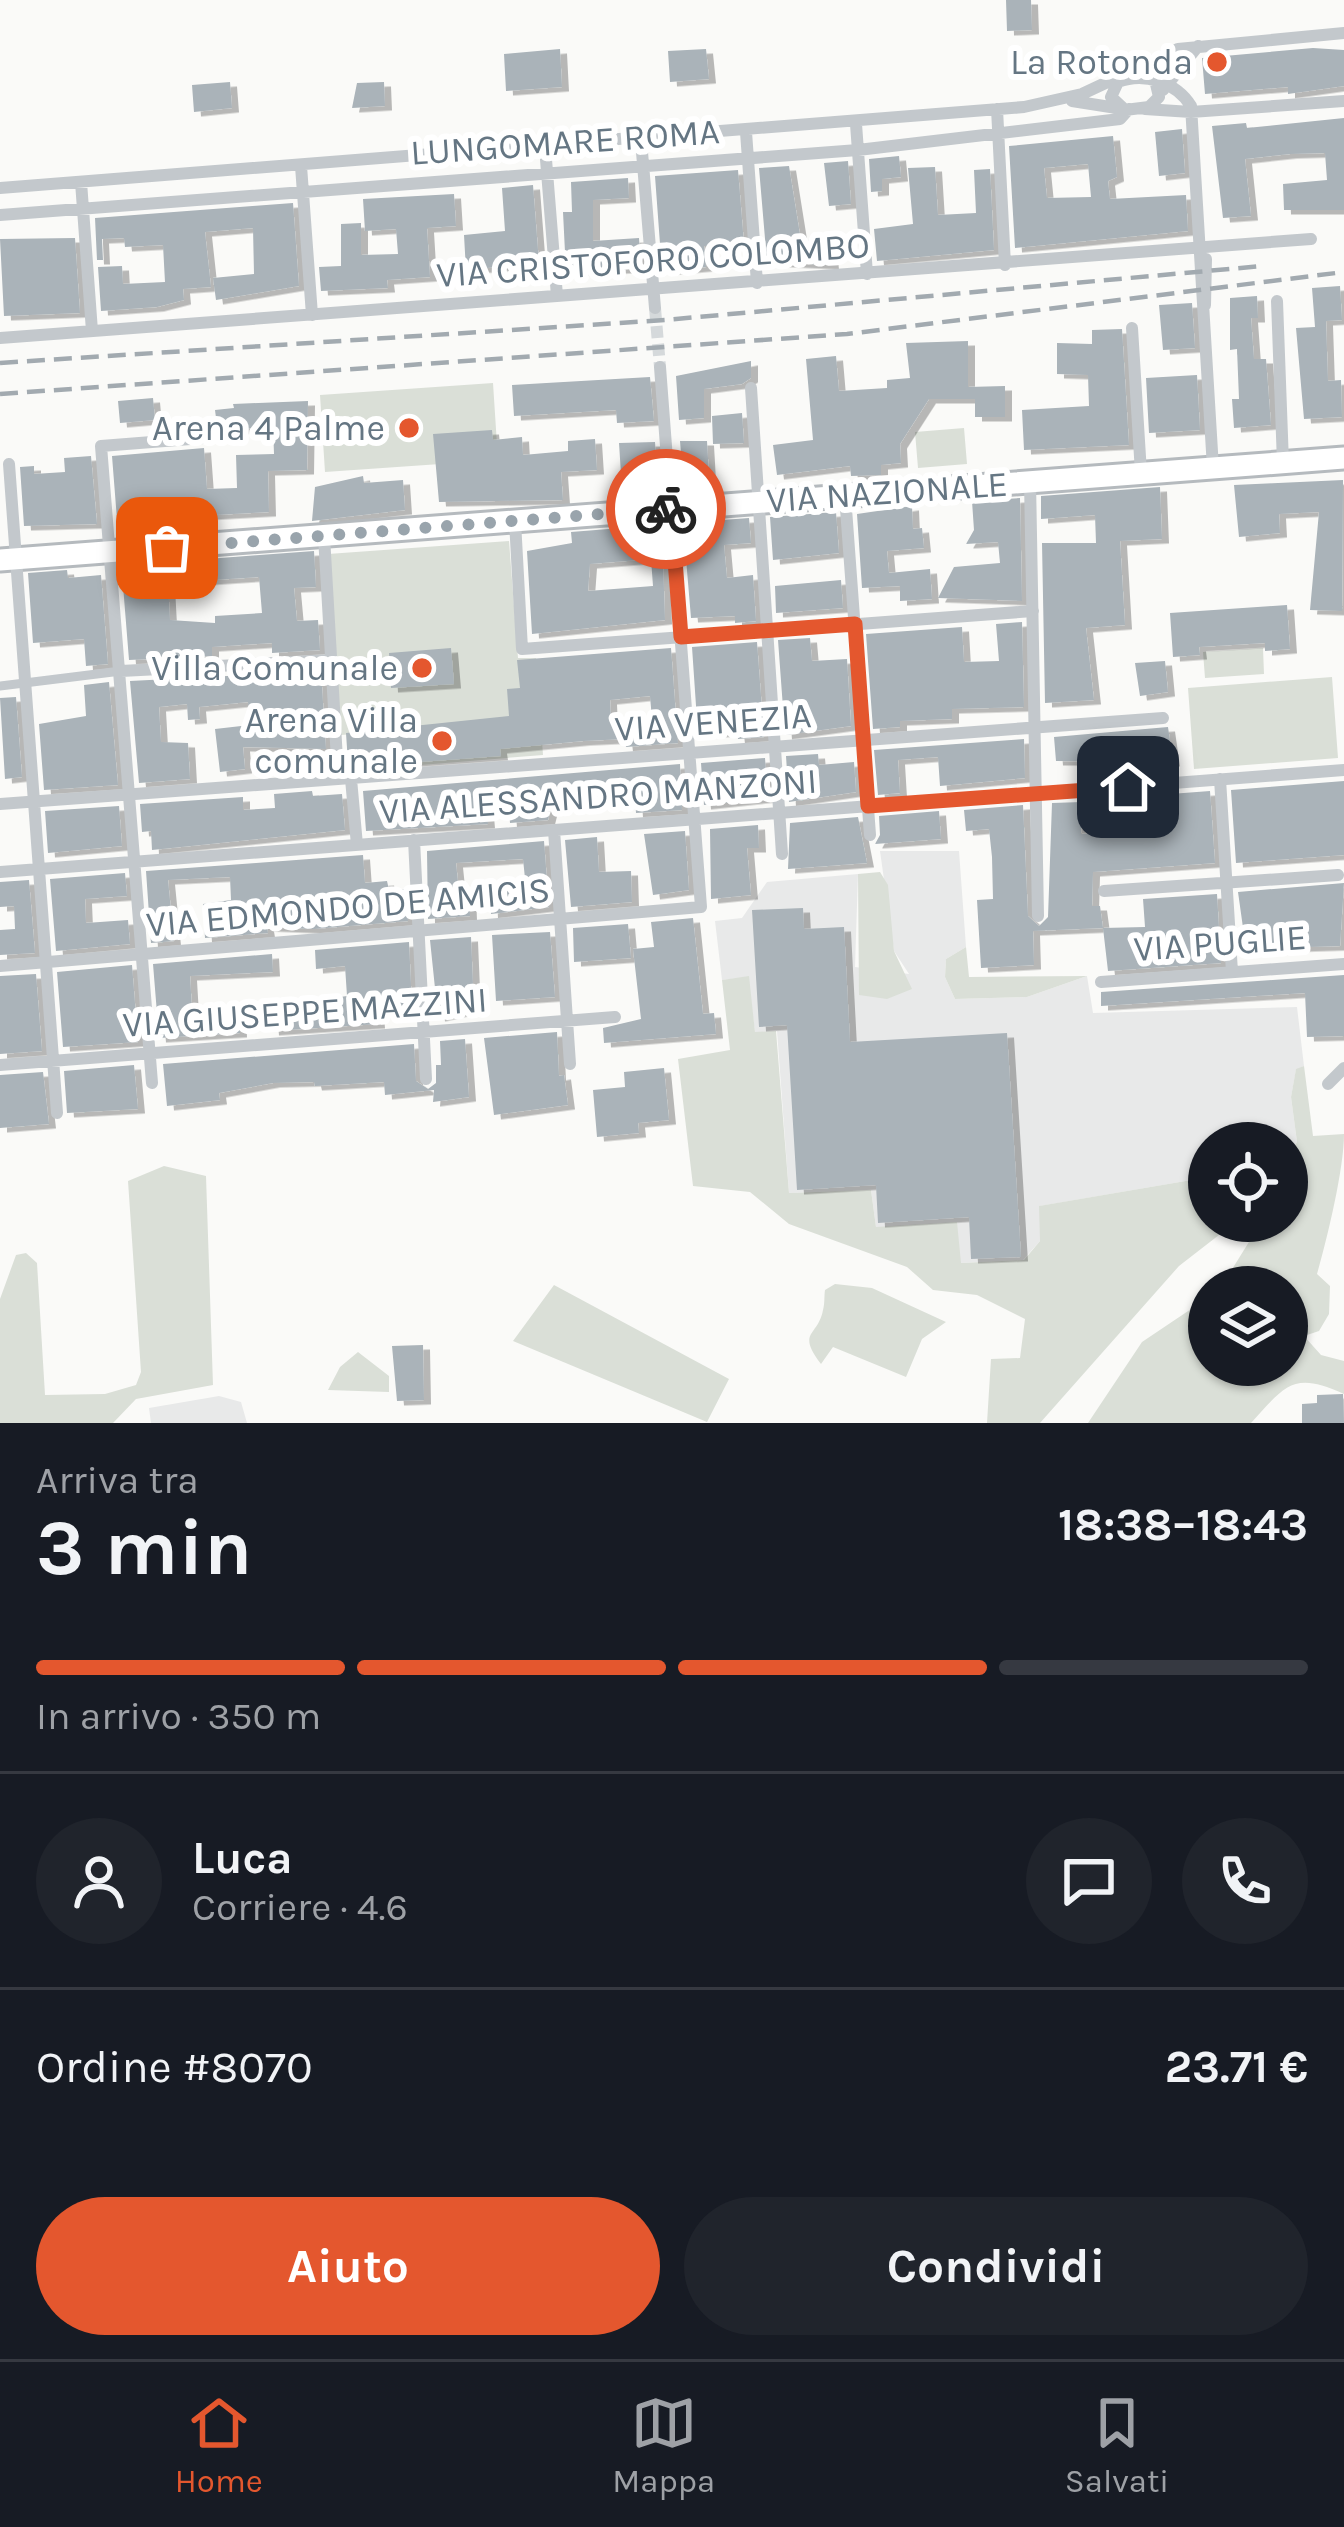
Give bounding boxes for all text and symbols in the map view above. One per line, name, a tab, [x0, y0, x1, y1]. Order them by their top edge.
place label: La Rotonda	[1010, 41, 1193, 83]
marker: La Rotonda	[1204, 49, 1230, 75]
street label: LUNGOMARE ROMA	[409, 110, 721, 174]
street label: VIA CRISTOFORO COLOMBO	[435, 224, 871, 296]
place label: Arena 4 Palme	[152, 407, 385, 449]
marker: Arena 4 Palme	[396, 415, 422, 441]
courier	[606, 449, 726, 569]
street label: VIA NAZIONALE	[765, 463, 1009, 521]
icon: bike	[633, 476, 699, 542]
pin	[116, 497, 218, 599]
icon: bag	[134, 515, 200, 581]
place label: Villa Comunale	[151, 647, 398, 689]
marker: Villa Comunale	[409, 655, 435, 681]
street label: VIA VENEZIA	[613, 694, 813, 750]
place label: Arena Villa comunale	[245, 699, 418, 782]
marker: Arena Villa comunale	[429, 728, 455, 754]
pin	[1077, 736, 1179, 838]
icon: home	[1095, 754, 1161, 820]
street label: VIA ALESSANDRO MANZONI	[378, 760, 818, 832]
street label: VIA EDMONDO DE AMICIS	[144, 868, 552, 946]
street label: VIA PUGLIE	[1132, 916, 1308, 970]
street label: VIA GIUSEPPE MAZZINI	[121, 978, 489, 1046]
map controls	[1188, 1122, 1308, 1386]
button: locate	[1188, 1122, 1308, 1242]
button: layers	[1188, 1266, 1308, 1386]
text: Arriva tra	[36, 1457, 199, 1503]
text: 18:38–18:43	[1058, 1499, 1308, 1551]
text: 3 min	[36, 1502, 252, 1594]
text: In arrivo · 350 m	[36, 1693, 321, 1739]
button: person	[36, 1818, 162, 1944]
button: chat	[1026, 1818, 1152, 1944]
button: phone	[1182, 1818, 1308, 1944]
text: Luca	[192, 1832, 293, 1884]
text: Corriere · 4.6	[192, 1884, 408, 1930]
text: Ordine #8070	[36, 2041, 313, 2093]
text: 23.71 €	[1165, 2041, 1308, 2093]
button: Aiuto	[36, 2197, 660, 2335]
button: Condividi	[684, 2197, 1308, 2335]
tab: Home	[175, 2390, 263, 2500]
tab: Mappa	[612, 2390, 715, 2500]
tab: Salvati	[1065, 2390, 1169, 2500]

